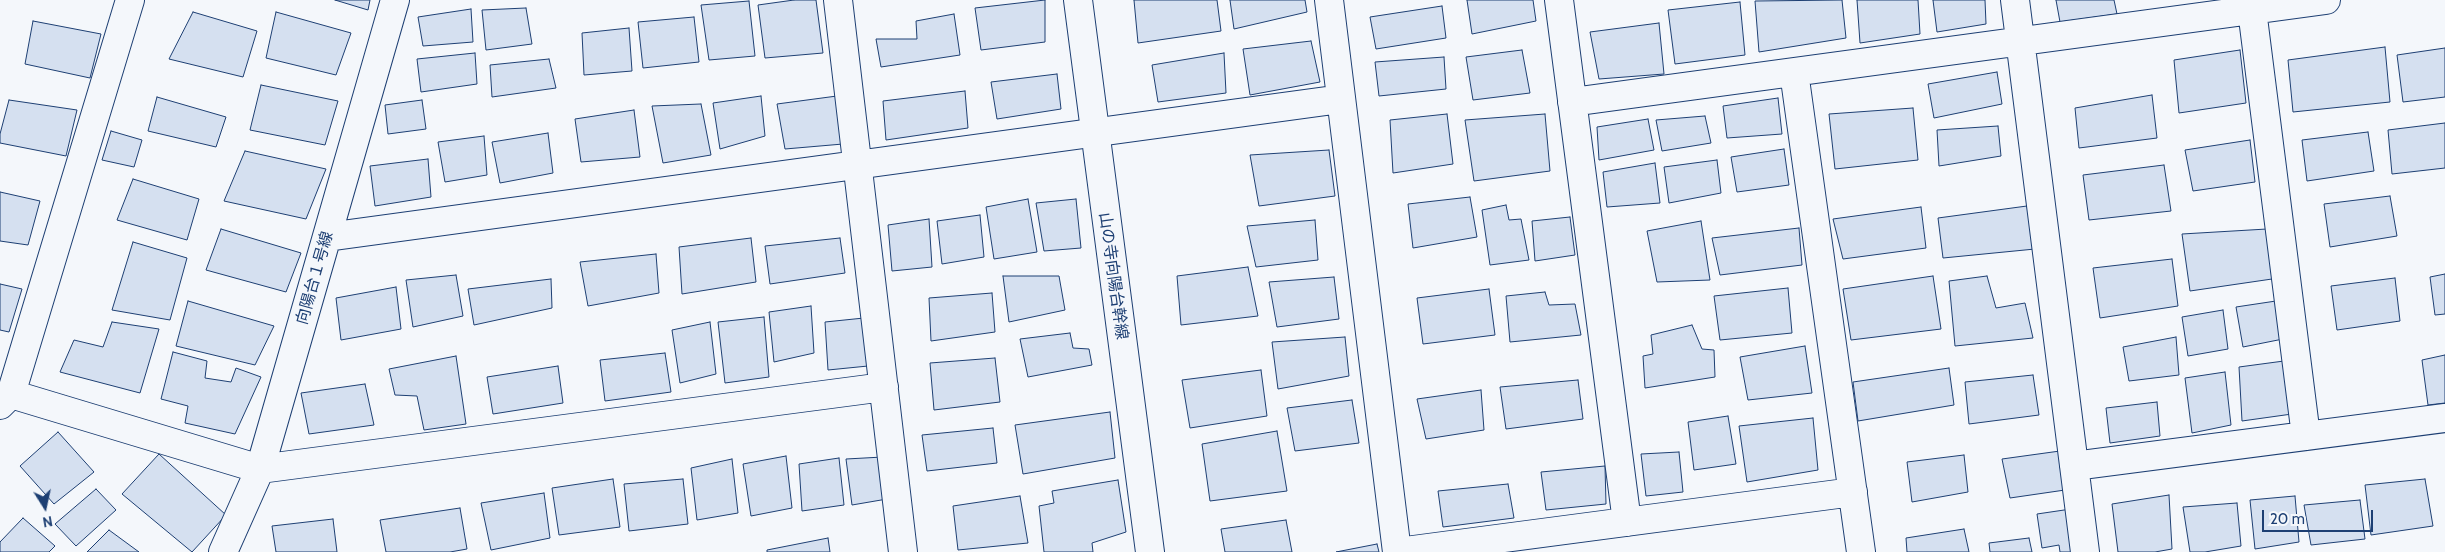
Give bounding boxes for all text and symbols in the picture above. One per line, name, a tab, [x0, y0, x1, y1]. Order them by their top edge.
street label: 山の寺向陽台幹線	[1095, 211, 1131, 341]
street label: 向陽台１号線	[293, 229, 337, 327]
north arrow	[20, 482, 70, 532]
scale bar	[2265, 500, 2376, 532]
text: 20 m	[2270, 510, 2305, 528]
text: N	[41, 512, 54, 531]

